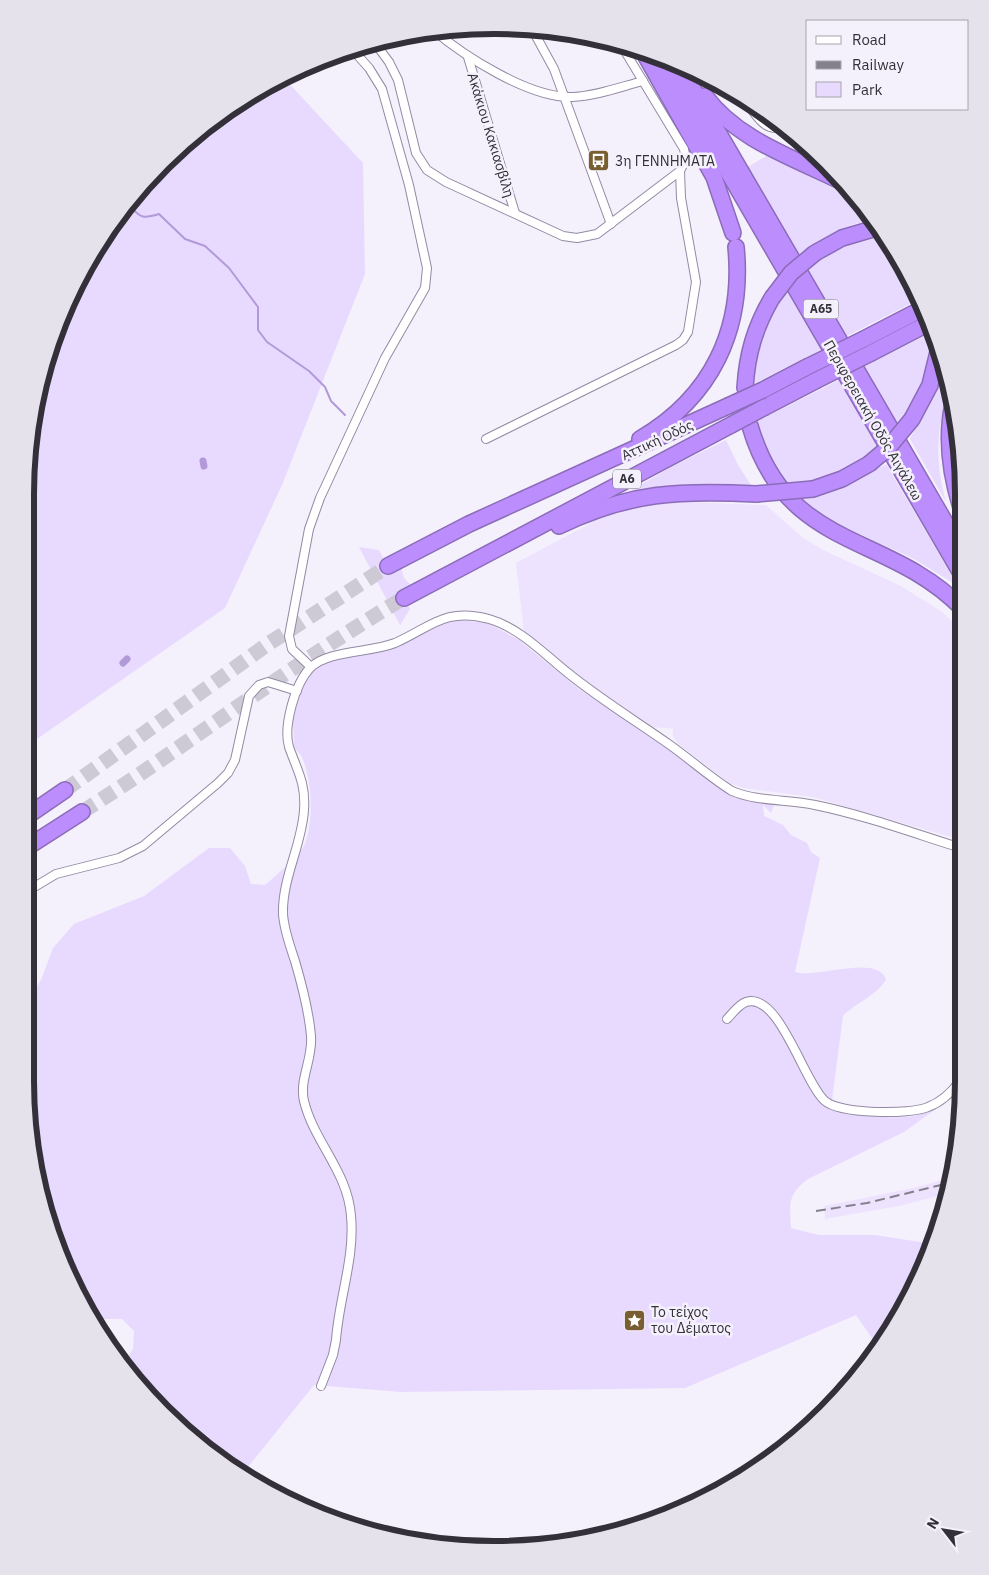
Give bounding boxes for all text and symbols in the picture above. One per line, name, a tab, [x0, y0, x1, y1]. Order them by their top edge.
legend	[806, 20, 969, 110]
text: Road	[852, 30, 887, 49]
text: Railway	[852, 55, 905, 74]
street label: Ακάκιου Κακιασβίλη	[463, 70, 519, 200]
text: Park	[852, 80, 882, 99]
bus stop icon: 3η ΓΕΝΝΗΜΑΤΑ	[587, 149, 611, 173]
place label: 3η ΓΕΝΝΗΜΑΤΑ	[615, 152, 715, 170]
road number: Α65	[804, 300, 838, 318]
street label: Περιφερειακή Οδός Αιγάλεω	[820, 337, 926, 503]
street label: Αττική Οδός	[618, 415, 696, 464]
road number: Α6	[613, 469, 641, 488]
place label: Το τείχος του Δέματος	[651, 1303, 731, 1337]
place icon: Το τείχος του Δέματος	[623, 1308, 647, 1332]
north arrow	[919, 1505, 969, 1555]
text: N	[923, 1514, 943, 1532]

